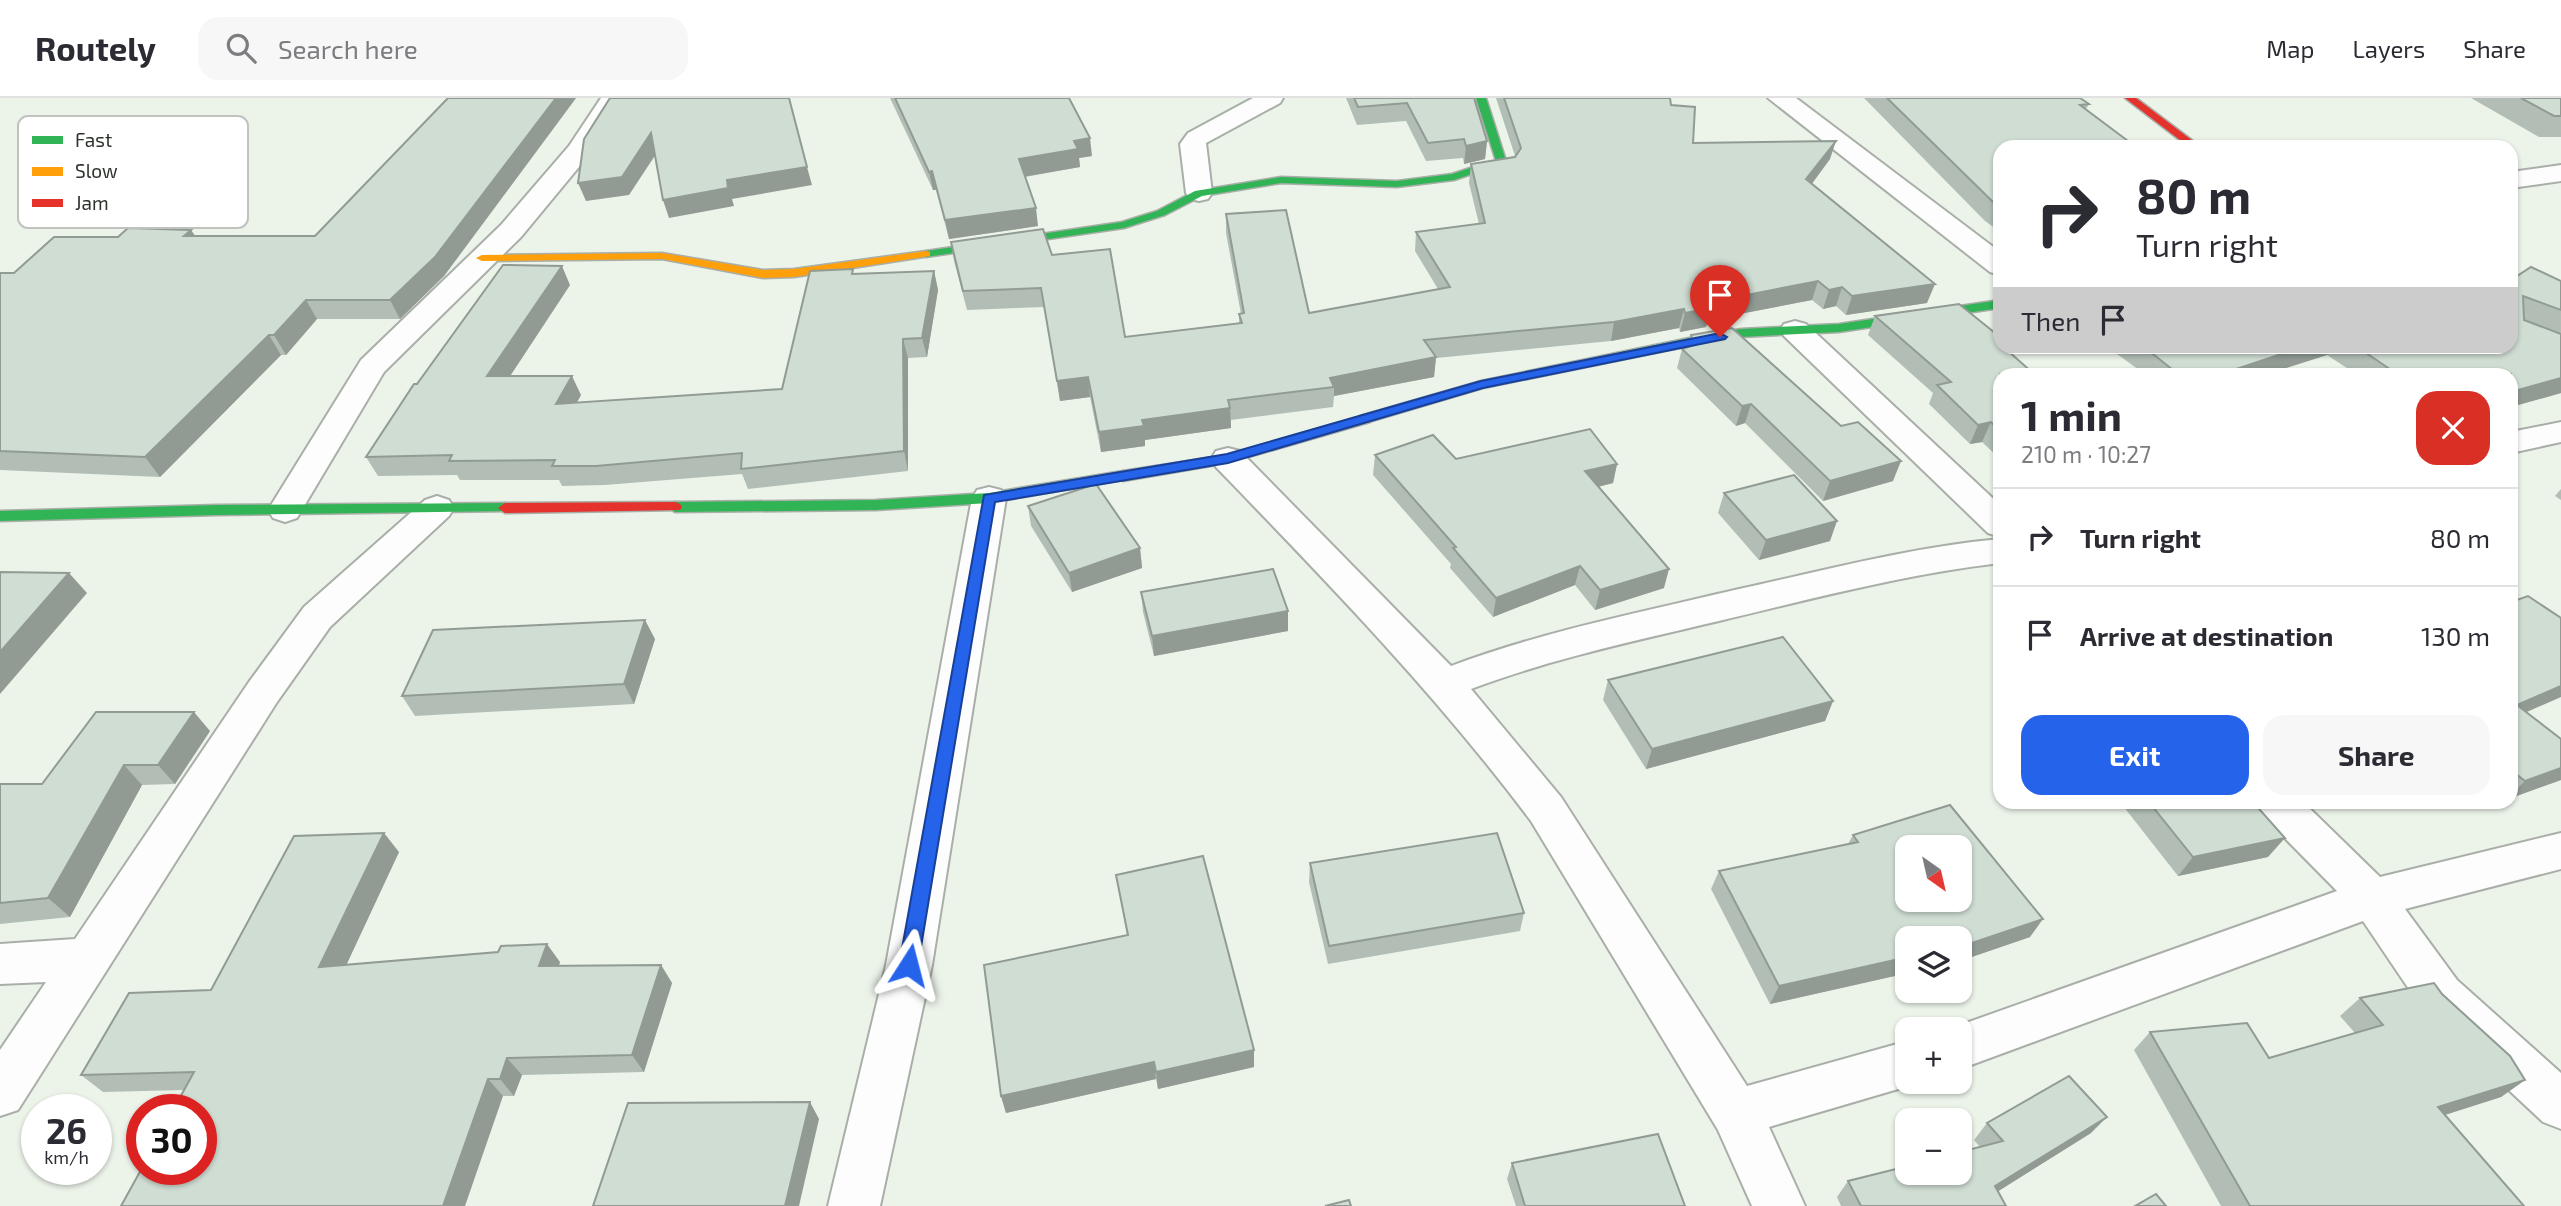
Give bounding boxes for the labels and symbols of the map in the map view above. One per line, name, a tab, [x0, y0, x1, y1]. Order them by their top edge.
legend	[18, 116, 248, 228]
text: Fast	[75, 128, 112, 151]
text: Slow	[75, 159, 118, 182]
text: Jam	[75, 191, 109, 214]
pin	[1690, 265, 1750, 337]
north arrow	[1895, 835, 1972, 912]
position arrow	[872, 928, 946, 1002]
speed limit sign: 30	[126, 1094, 217, 1185]

